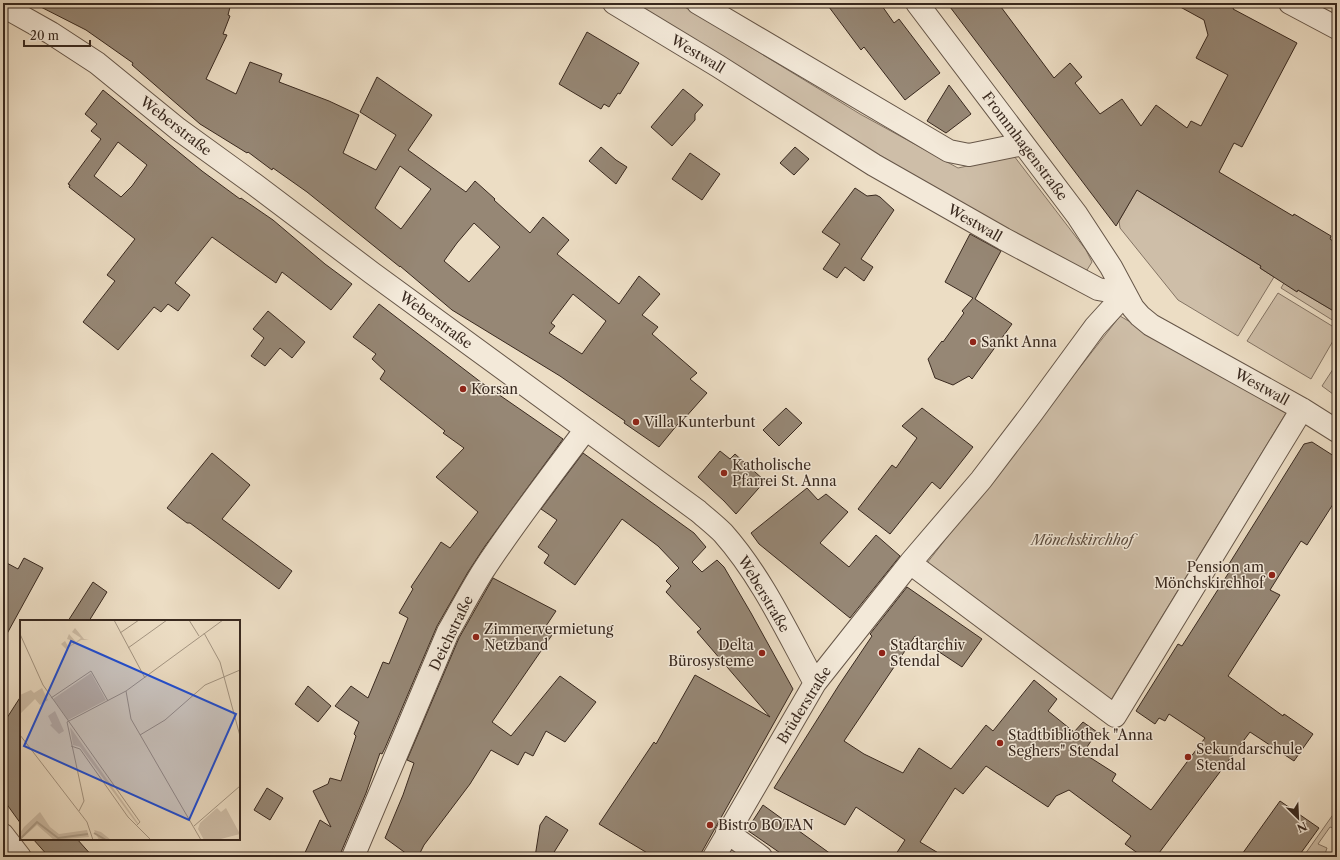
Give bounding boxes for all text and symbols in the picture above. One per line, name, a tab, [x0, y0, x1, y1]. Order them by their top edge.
scale bar	[24, 22, 90, 48]
text: 20 m	[30, 28, 59, 43]
street label: Westwall	[667, 30, 728, 77]
street label: Frommhagenstraße	[978, 88, 1072, 204]
street label: Weberstraße	[136, 92, 216, 160]
street label: Westwall	[944, 200, 1005, 246]
street label: Weberstraße	[395, 287, 476, 353]
place label: Sankt Anna	[981, 333, 1057, 351]
marker: Sankt Anna	[968, 337, 978, 347]
street label: Westwall	[1231, 364, 1293, 409]
place label: Korsan	[471, 380, 518, 398]
marker: Korsan	[458, 384, 468, 394]
place label: Villa Kunterbunt	[643, 413, 755, 431]
marker: Villa Kunterbunt	[631, 417, 641, 427]
place label: Katholische Pfarrei St. Anna	[732, 456, 837, 490]
marker: Katholische Pfarrei St. Anna	[719, 468, 729, 478]
park label: Mönchskirchhof	[1029, 531, 1138, 549]
street label: Weberstraße	[734, 552, 794, 636]
place label: Pension am Mönchskirchhof	[1154, 558, 1266, 592]
marker: Pension am Mönchskirchhof	[1267, 570, 1277, 580]
street label: Deichstraße	[425, 592, 477, 673]
inset map	[20, 620, 240, 840]
place label: Zimmervermietung Netzband	[484, 620, 614, 654]
marker: Zimmervermietung Netzband	[471, 632, 481, 642]
place label: Delta Bürosysteme	[668, 636, 755, 670]
place label: Stadtarchiv Stendal	[890, 636, 966, 670]
marker: Delta Bürosysteme	[757, 648, 767, 658]
marker: Stadtarchiv Stendal	[877, 648, 887, 658]
street label: Brüderstraße	[773, 663, 835, 747]
place label: Stadtbibliothek "Anna Seghers" Stendal	[1008, 726, 1153, 760]
marker: Stadtbibliothek "Anna Seghers" Stendal	[995, 738, 1005, 748]
place label: Sekundarschule Stendal	[1196, 740, 1303, 774]
marker: Sekundarschule Stendal	[1183, 752, 1193, 762]
north arrow	[1278, 798, 1318, 838]
place label: Bistro BOTAN	[718, 816, 814, 834]
text: N	[1294, 819, 1309, 836]
marker: Bistro BOTAN	[705, 820, 715, 830]

